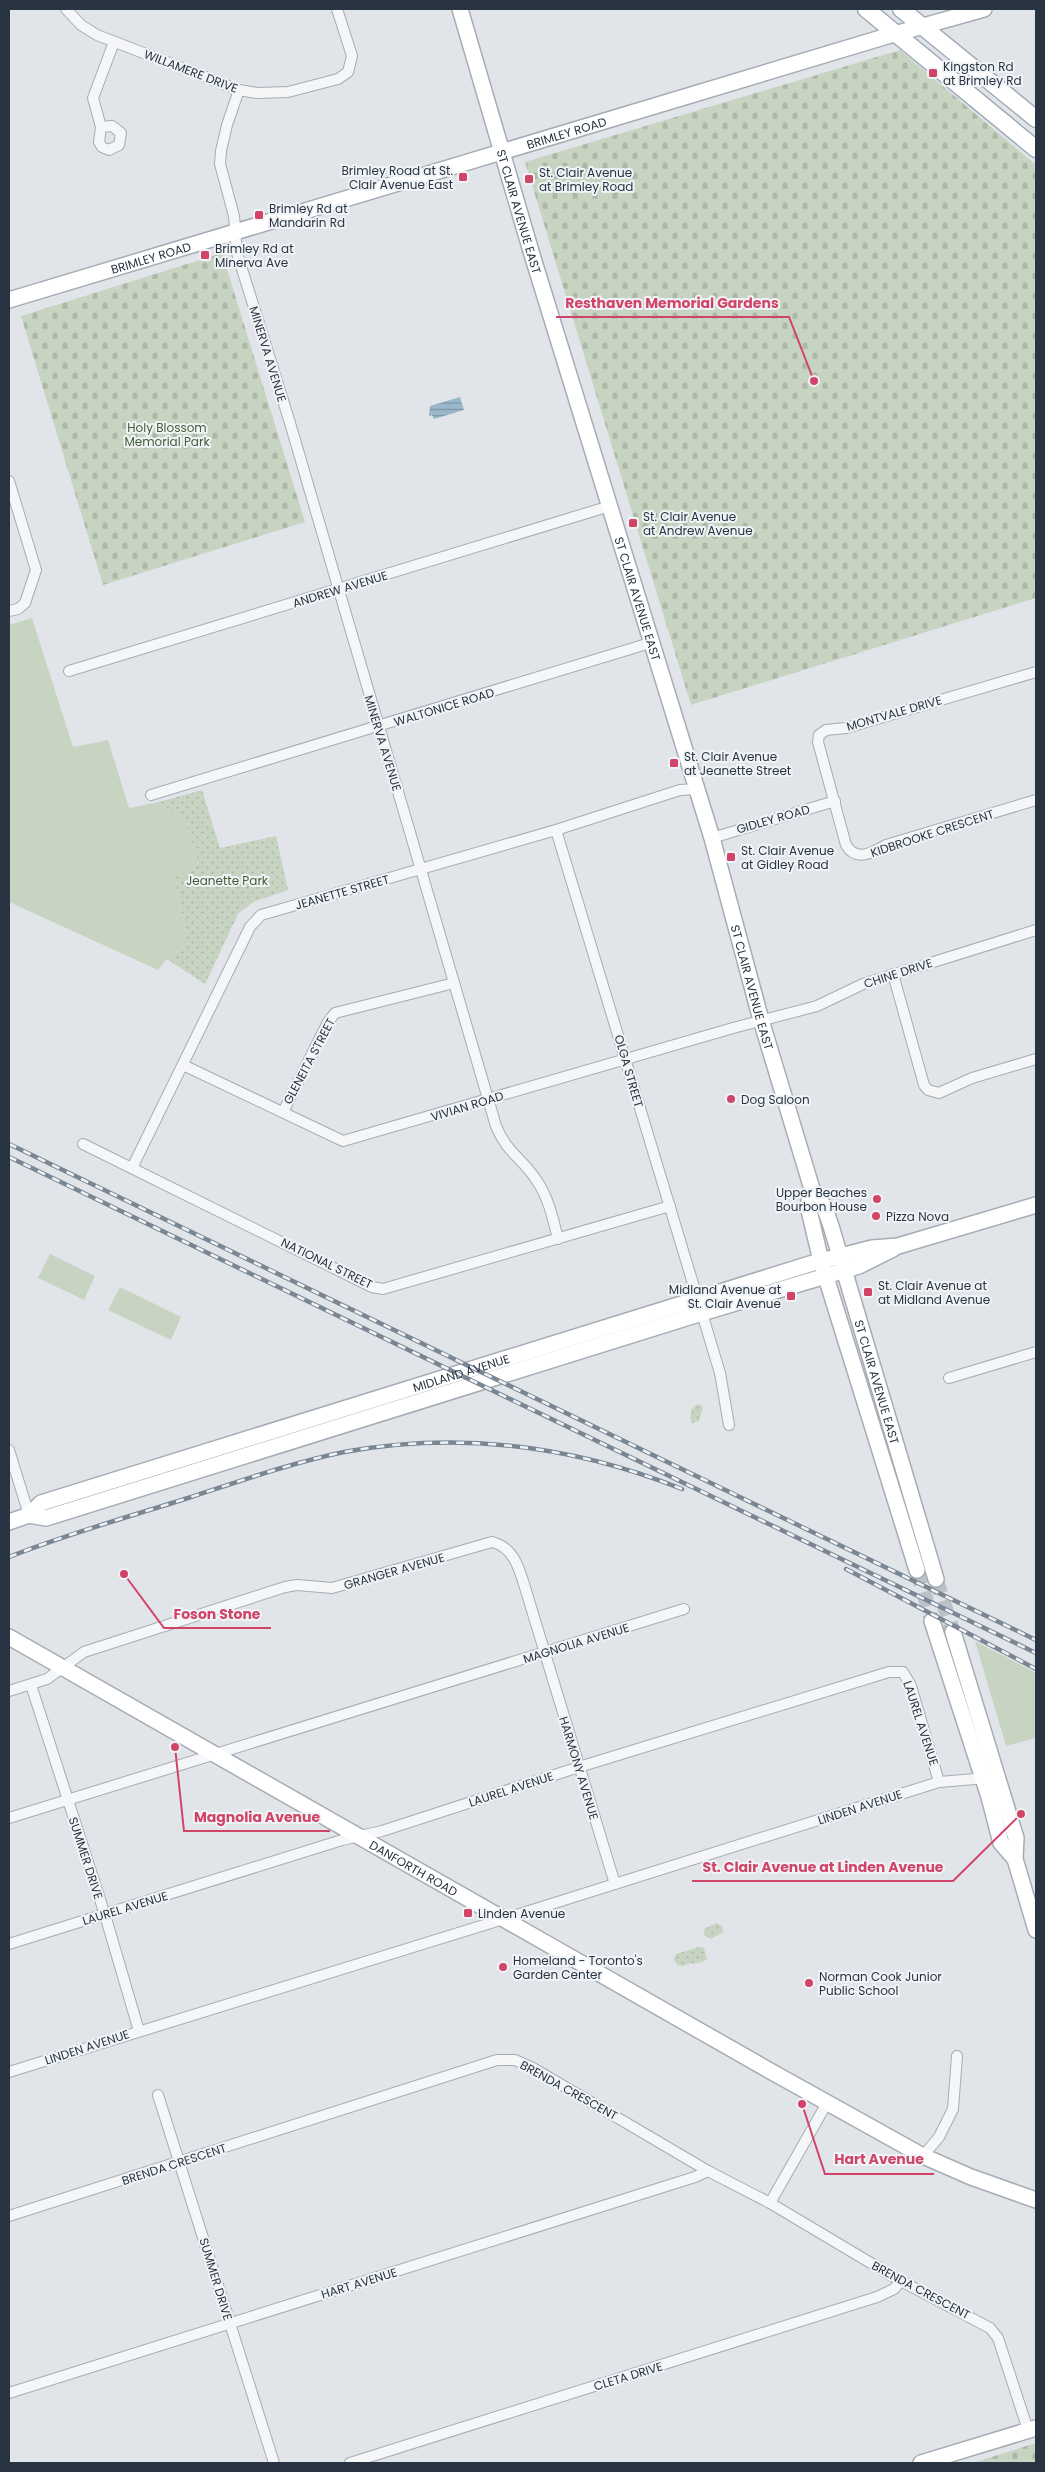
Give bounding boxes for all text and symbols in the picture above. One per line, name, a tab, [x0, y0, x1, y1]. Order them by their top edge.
street label: WILLAMERE DRIVE	[142, 45, 240, 97]
place label: Kingston Rd at Brimley Rd	[943, 58, 1022, 89]
marker: Kingston Rd at Brimley Rd	[927, 67, 939, 79]
street label: BRIMLEY ROAD	[524, 112, 608, 153]
street label: ST CLAIR AVENUE EAST	[493, 147, 546, 276]
place label: Brimley Road at St. Clair Avenue East	[341, 162, 453, 193]
place label: St. Clair Avenue at Brimley Road	[539, 164, 633, 195]
marker: Brimley Road at St. Clair Avenue East	[457, 171, 469, 183]
marker: St. Clair Avenue at Brimley Road	[523, 173, 535, 185]
place label: Brimley Rd at Mandarin Rd	[269, 200, 348, 231]
marker: Brimley Rd at Mandarin Rd	[253, 209, 265, 221]
street label: BRIMLEY ROAD	[109, 237, 193, 277]
place label: Brimley Rd at Minerva Ave	[215, 240, 294, 271]
marker: Brimley Rd at Minerva Ave	[199, 249, 211, 261]
callout: Resthaven Memorial Gardens	[556, 288, 789, 317]
text: Resthaven Memorial Gardens	[565, 293, 779, 313]
street label: MINERVA AVENUE	[245, 304, 291, 404]
park label: Holy Blossom Memorial Park	[124, 419, 210, 450]
place label: St. Clair Avenue at Andrew Avenue	[643, 508, 753, 539]
marker: St. Clair Avenue at Andrew Avenue	[627, 517, 639, 529]
street label: ST CLAIR AVENUE EAST	[611, 535, 665, 663]
street label: ANDREW AVENUE	[290, 566, 390, 612]
street label: WALTONICE ROAD	[392, 684, 496, 730]
street label: MONTVALE DRIVE	[844, 691, 944, 735]
street label: MINERVA AVENUE	[360, 693, 406, 793]
place label: St. Clair Avenue at Jeanette Street	[684, 748, 791, 779]
marker: St. Clair Avenue at Jeanette Street	[668, 757, 680, 769]
street label: GIDLEY ROAD	[734, 800, 812, 838]
street label: KIDBROOKE CRESCENT	[868, 805, 996, 861]
place label: St. Clair Avenue at Gidley Road	[741, 842, 834, 873]
marker: St. Clair Avenue at Gidley Road	[725, 851, 737, 863]
street label: JEANETTE STREET	[293, 870, 392, 914]
park label: Jeanette Park	[186, 872, 269, 889]
street label: ST CLAIR AVENUE EAST	[727, 923, 778, 1052]
street label: CHINE DRIVE	[861, 954, 935, 992]
street label: GLENEITA STREET	[279, 1014, 339, 1107]
street label: OLGA STREET	[611, 1033, 648, 1110]
street label: VIVIAN ROAD	[429, 1087, 505, 1125]
place label: Dog Saloon	[741, 1091, 810, 1108]
marker: Dog Saloon	[725, 1093, 737, 1105]
place label: Upper Beaches Bourbon House	[776, 1184, 867, 1215]
marker: Upper Beaches Bourbon House	[871, 1193, 883, 1205]
place label: Pizza Nova	[886, 1208, 949, 1225]
marker: Pizza Nova	[870, 1210, 882, 1222]
street label: NATIONAL STREET	[278, 1233, 376, 1293]
place label: St. Clair Avenue at at Midland Avenue	[878, 1277, 990, 1308]
place label: Midland Avenue at St. Clair Avenue	[669, 1281, 781, 1312]
marker: St. Clair Avenue at at Midland Avenue	[862, 1286, 874, 1298]
marker: Midland Avenue at St. Clair Avenue	[785, 1290, 797, 1302]
street label: ST CLAIR AVENUE EAST	[851, 1318, 904, 1446]
street label: MIDLAND AVENUE	[411, 1349, 511, 1395]
street label: GRANGER AVENUE	[342, 1548, 446, 1594]
callout: Foson Stone	[164, 1599, 271, 1628]
text: Foson Stone	[174, 1604, 261, 1624]
street label: MAGNOLIA AVENUE	[521, 1619, 631, 1667]
street label: LAUREL AVENUE	[899, 1678, 943, 1768]
street label: HARMONY AVENUE	[555, 1714, 603, 1822]
street label: LAUREL AVENUE	[466, 1767, 556, 1811]
street label: LINDEN AVENUE	[816, 1785, 904, 1829]
callout: Magnolia Avenue	[184, 1802, 330, 1831]
text: Magnolia Avenue	[194, 1807, 320, 1827]
street label: SUMMER DRIVE	[65, 1815, 107, 1901]
street label: DANFORTH ROAD	[367, 1836, 461, 1900]
callout: St. Clair Avenue at Linden Avenue	[692, 1852, 953, 1881]
text: St. Clair Avenue at Linden Avenue	[703, 1857, 944, 1877]
street label: LAUREL AVENUE	[80, 1887, 170, 1929]
place label: Linden Avenue	[478, 1905, 565, 1922]
marker: Linden Avenue	[462, 1907, 474, 1919]
place label: Homeland - Toronto's Garden Center	[513, 1952, 643, 1983]
marker: Homeland - Toronto's Garden Center	[497, 1961, 509, 1973]
place label: Norman Cook Junior Public School	[819, 1968, 942, 1999]
marker: Norman Cook Junior Public School	[803, 1977, 815, 1989]
street label: LINDEN AVENUE	[43, 2025, 131, 2069]
street label: BRENDA CRESCENT	[517, 2056, 621, 2124]
street label: BRENDA CRESCENT	[119, 2139, 229, 2189]
callout: Hart Avenue	[825, 2145, 934, 2174]
text: Hart Avenue	[834, 2149, 924, 2169]
street label: SUMMER DRIVE	[195, 2236, 237, 2322]
street label: BRENDA CRESCENT	[869, 2257, 974, 2323]
street label: HART AVENUE	[319, 2263, 399, 2303]
street label: CLETA DRIVE	[591, 2357, 665, 2395]

